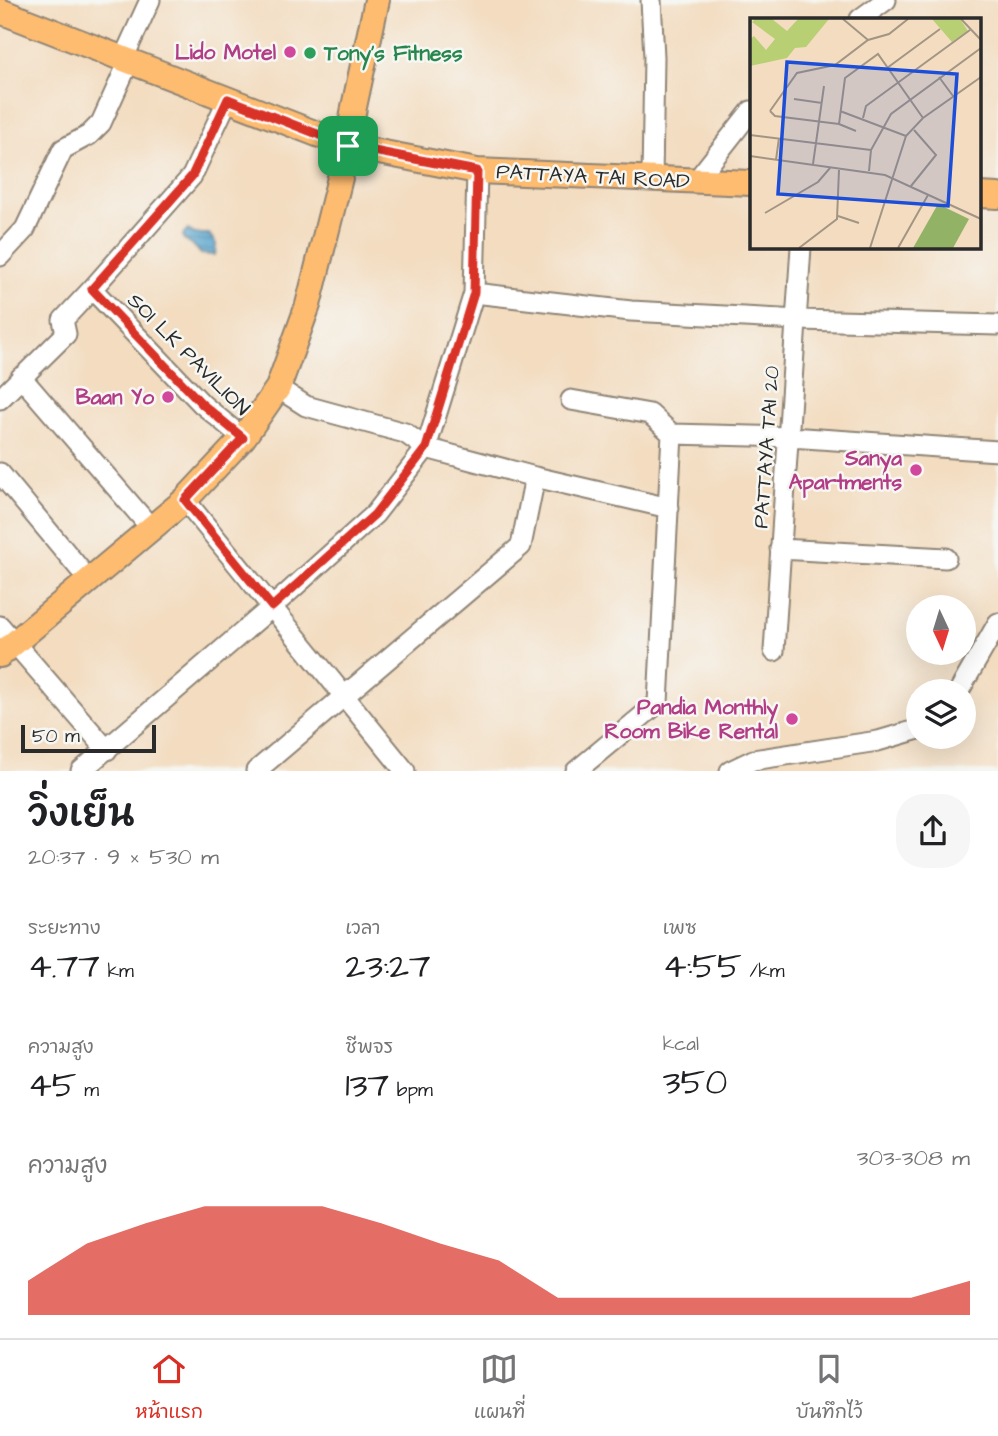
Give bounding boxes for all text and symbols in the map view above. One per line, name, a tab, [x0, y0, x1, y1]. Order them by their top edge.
inset map	[750, 18, 981, 248]
place label: Lido Motel	[175, 38, 277, 67]
place label: Tony's Fitness	[323, 39, 463, 71]
marker: Lido Motel	[282, 44, 298, 60]
marker: Tony's Fitness	[302, 45, 318, 61]
pin	[318, 116, 378, 176]
icon: arrive	[329, 127, 367, 165]
street label: PATTAYA TAI ROAD	[495, 157, 691, 196]
street label: SOI LK PAVILION	[121, 286, 257, 422]
street label: PATTAYA TAI 20	[746, 365, 787, 529]
place label: Baan Yo	[76, 383, 154, 412]
marker: Baan Yo	[160, 389, 176, 405]
place label: Sanya Apartments	[789, 444, 902, 498]
marker: Sanya Apartments	[908, 462, 924, 478]
north arrow	[906, 595, 976, 665]
map controls	[906, 595, 976, 749]
button: layers	[906, 679, 976, 749]
place label: Pandia Monthly Room Bike Rental	[605, 693, 779, 746]
marker: Pandia Monthly Room Bike Rental	[784, 711, 800, 727]
scale bar	[21, 722, 156, 754]
text: 50 m	[32, 723, 80, 750]
text: วิ่งเย็น	[28, 789, 134, 841]
button: share	[896, 794, 970, 868]
text: 20:37 · 9 × 530 m	[28, 841, 219, 873]
text: ระยะทาง	[28, 915, 101, 942]
text: เวลา	[345, 915, 380, 942]
text: เพซ	[663, 915, 697, 942]
text: 4.77	[28, 942, 100, 991]
text: 23:27	[345, 942, 431, 991]
text: 4:55	[663, 942, 742, 991]
text: km	[100, 958, 134, 985]
text: /km	[742, 958, 785, 985]
text: kcal	[663, 1031, 699, 1058]
text: ความสูง	[28, 1034, 94, 1061]
text: ชีพจร	[345, 1034, 393, 1061]
text: 350	[663, 1058, 727, 1107]
text: 45	[28, 1061, 77, 1110]
text: 137	[345, 1061, 389, 1110]
text: m	[77, 1077, 99, 1104]
text: bpm	[389, 1077, 433, 1104]
text: 303–308 m	[857, 1142, 970, 1174]
text: ความสูง	[28, 1150, 107, 1182]
tab: หน้าแรก	[135, 1350, 203, 1426]
tab: แผนที่	[474, 1350, 525, 1426]
tab: บันทึกไว้	[796, 1350, 863, 1426]

